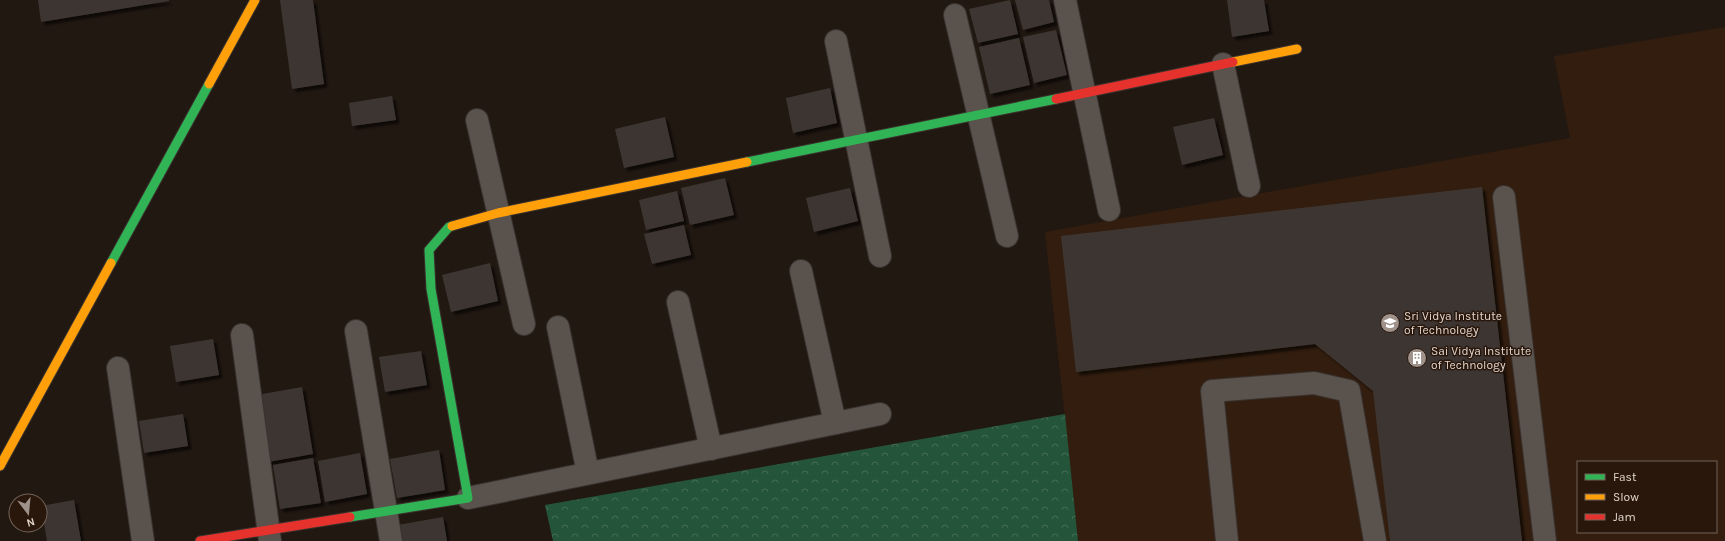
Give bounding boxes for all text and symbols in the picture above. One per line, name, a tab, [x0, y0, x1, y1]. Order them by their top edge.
place label: Sri Vidya Institute of Technology	[1404, 309, 1502, 337]
school or university icon: Sri Vidya Institute of Technology	[1379, 312, 1401, 334]
place label: Sai Vidya Institute of Technology	[1431, 344, 1531, 372]
building icon: Sai Vidya Institute of Technology	[1406, 347, 1428, 369]
legend	[1577, 461, 1717, 533]
text: Fast	[1613, 470, 1637, 484]
text: Slow	[1613, 490, 1639, 504]
north arrow	[8, 493, 48, 533]
text: Jam	[1613, 510, 1636, 524]
text: N	[25, 515, 36, 529]

